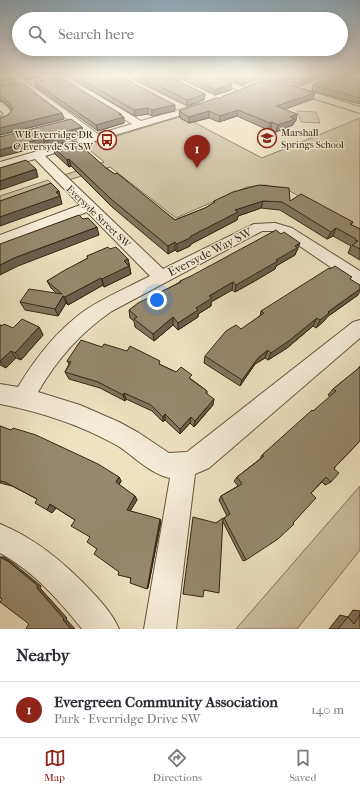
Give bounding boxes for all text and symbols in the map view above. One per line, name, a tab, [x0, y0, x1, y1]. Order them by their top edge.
search box	[12, 12, 348, 56]
icon: search	[26, 23, 48, 45]
text: Search here	[58, 25, 134, 43]
school or university icon: Marshall Springs School	[256, 127, 278, 149]
place label: Marshall Springs School	[281, 127, 344, 151]
place label: WB Everridge DR @ Eversyde ST SW	[13, 129, 94, 153]
bus stop icon: WB Everridge DR @ Eversyde ST SW	[96, 129, 118, 151]
pin: 1	[184, 135, 210, 168]
street label: Eversyde Street SW	[64, 183, 134, 251]
street label: Eversyde Way SW	[166, 224, 256, 279]
your location	[147, 290, 167, 310]
text: Nearby	[16, 645, 70, 665]
text: Evergreen Community Association	[54, 693, 278, 711]
text: 1	[27, 702, 31, 717]
text: 140 m	[311, 702, 344, 717]
text: Park · Everridge Drive SW	[54, 711, 201, 726]
tab: Map	[44, 747, 66, 784]
tab: Directions	[153, 747, 202, 784]
tab: Saved	[289, 747, 316, 784]

